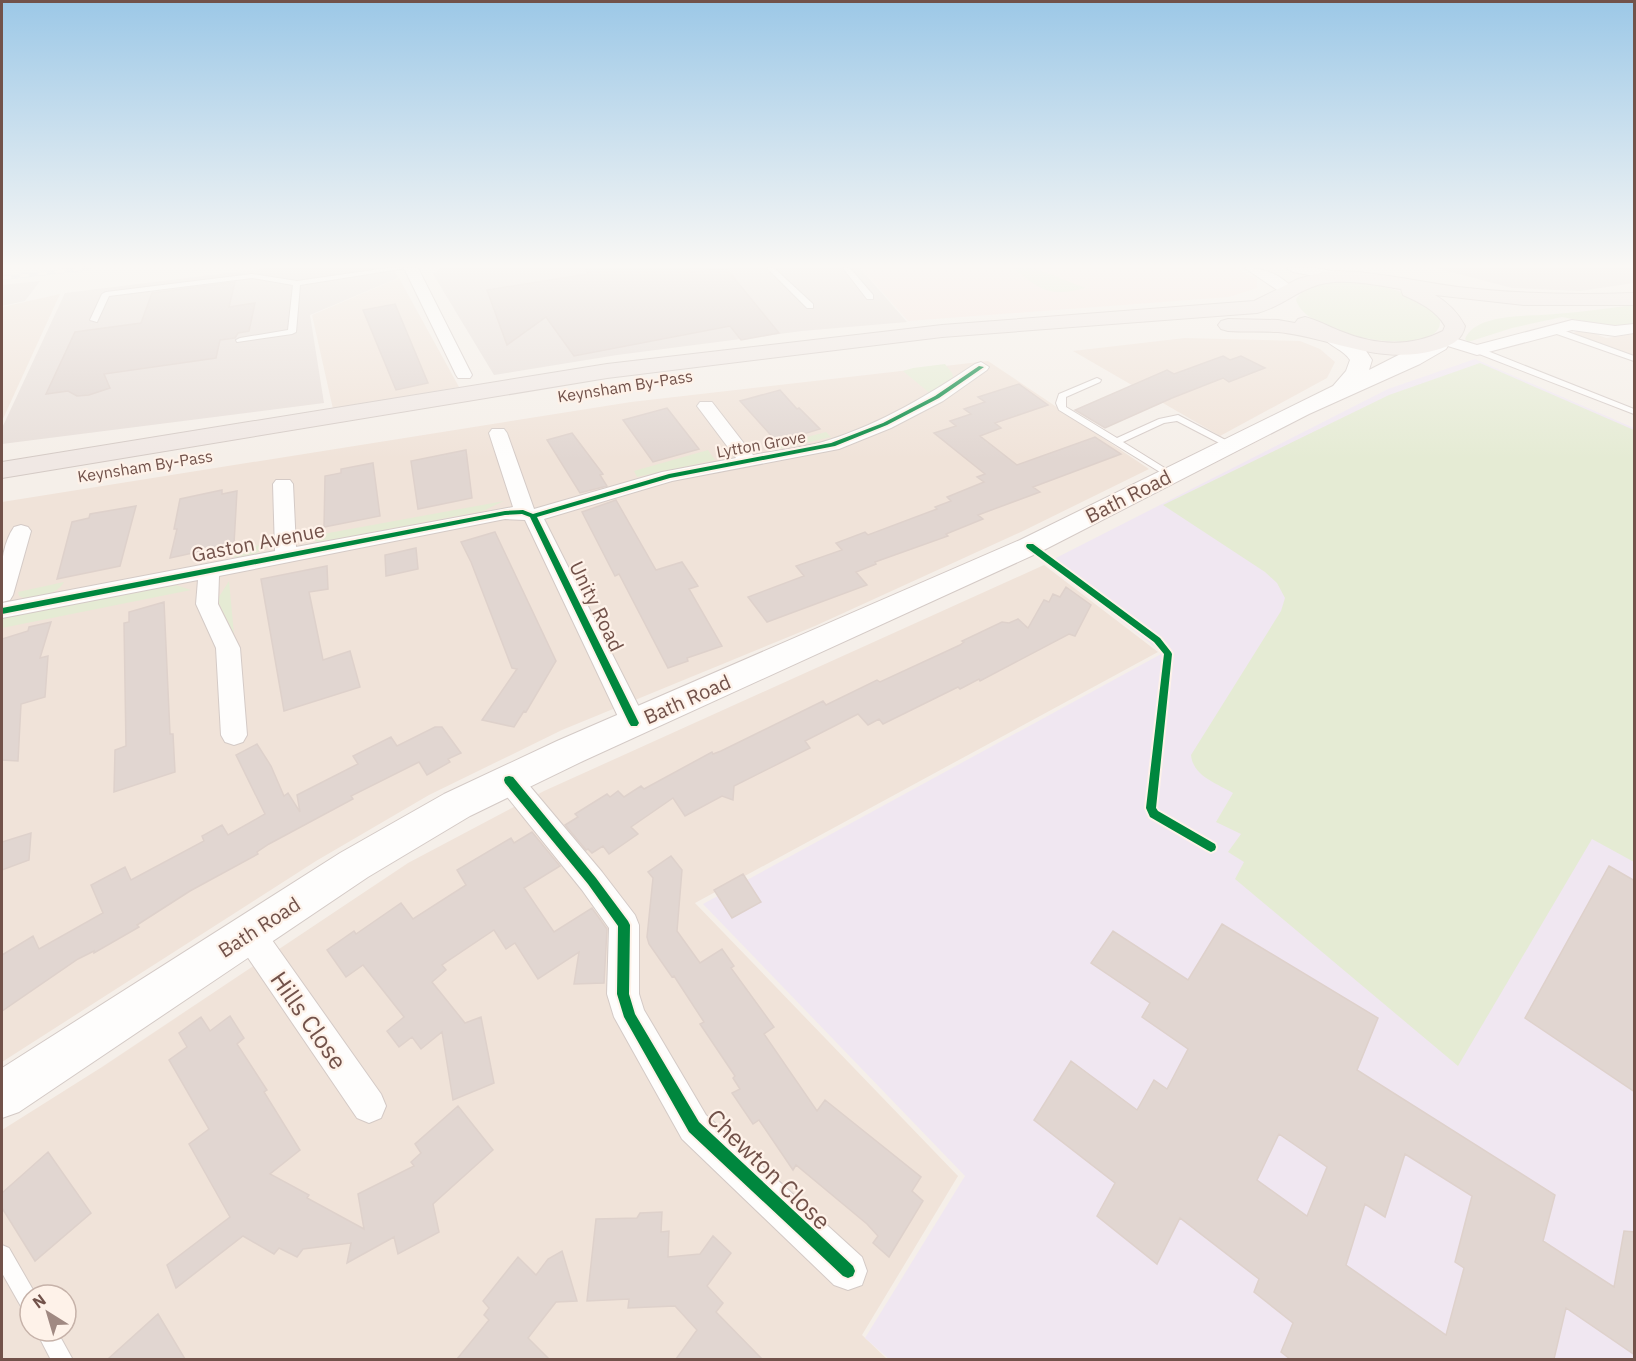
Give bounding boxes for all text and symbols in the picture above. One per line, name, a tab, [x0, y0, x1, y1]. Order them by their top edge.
street label: Keynsham By-Pass	[556, 365, 694, 407]
street label: Lytton Grove	[715, 426, 807, 462]
street label: Keynsham By-Pass	[76, 445, 214, 487]
street label: Bath Road	[1081, 463, 1175, 529]
street label: Gaston Avenue	[189, 516, 327, 568]
street label: Unity Road	[563, 556, 631, 656]
street label: Bath Road	[639, 668, 735, 730]
street label: Bath Road	[213, 890, 305, 964]
street label: Hills Close	[263, 965, 355, 1075]
street label: Chewton Close	[700, 1102, 838, 1236]
north arrow	[18, 1283, 78, 1343]
text: N	[28, 1290, 50, 1312]

